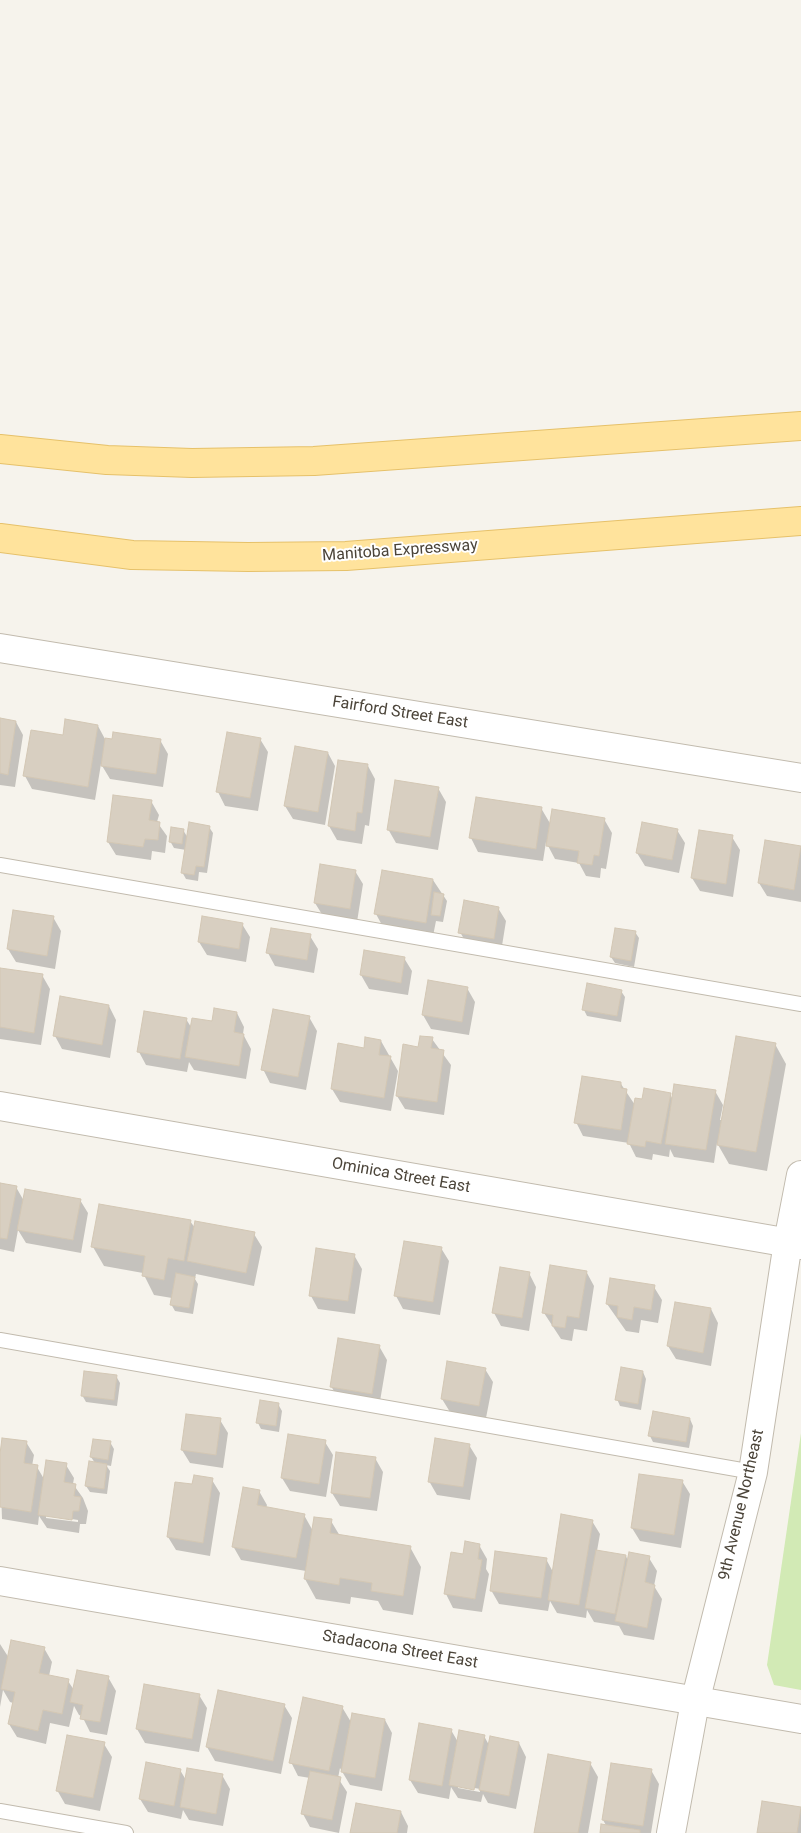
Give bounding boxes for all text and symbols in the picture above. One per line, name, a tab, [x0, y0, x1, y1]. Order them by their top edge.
street label: Manitoba Expressway	[322, 536, 478, 566]
street label: Fairford Street East	[331, 693, 469, 733]
street label: Ominica Street East	[330, 1154, 472, 1198]
street label: 9th Avenue Northeast	[715, 1428, 769, 1582]
street label: Stadacona Street East	[321, 1627, 479, 1673]

